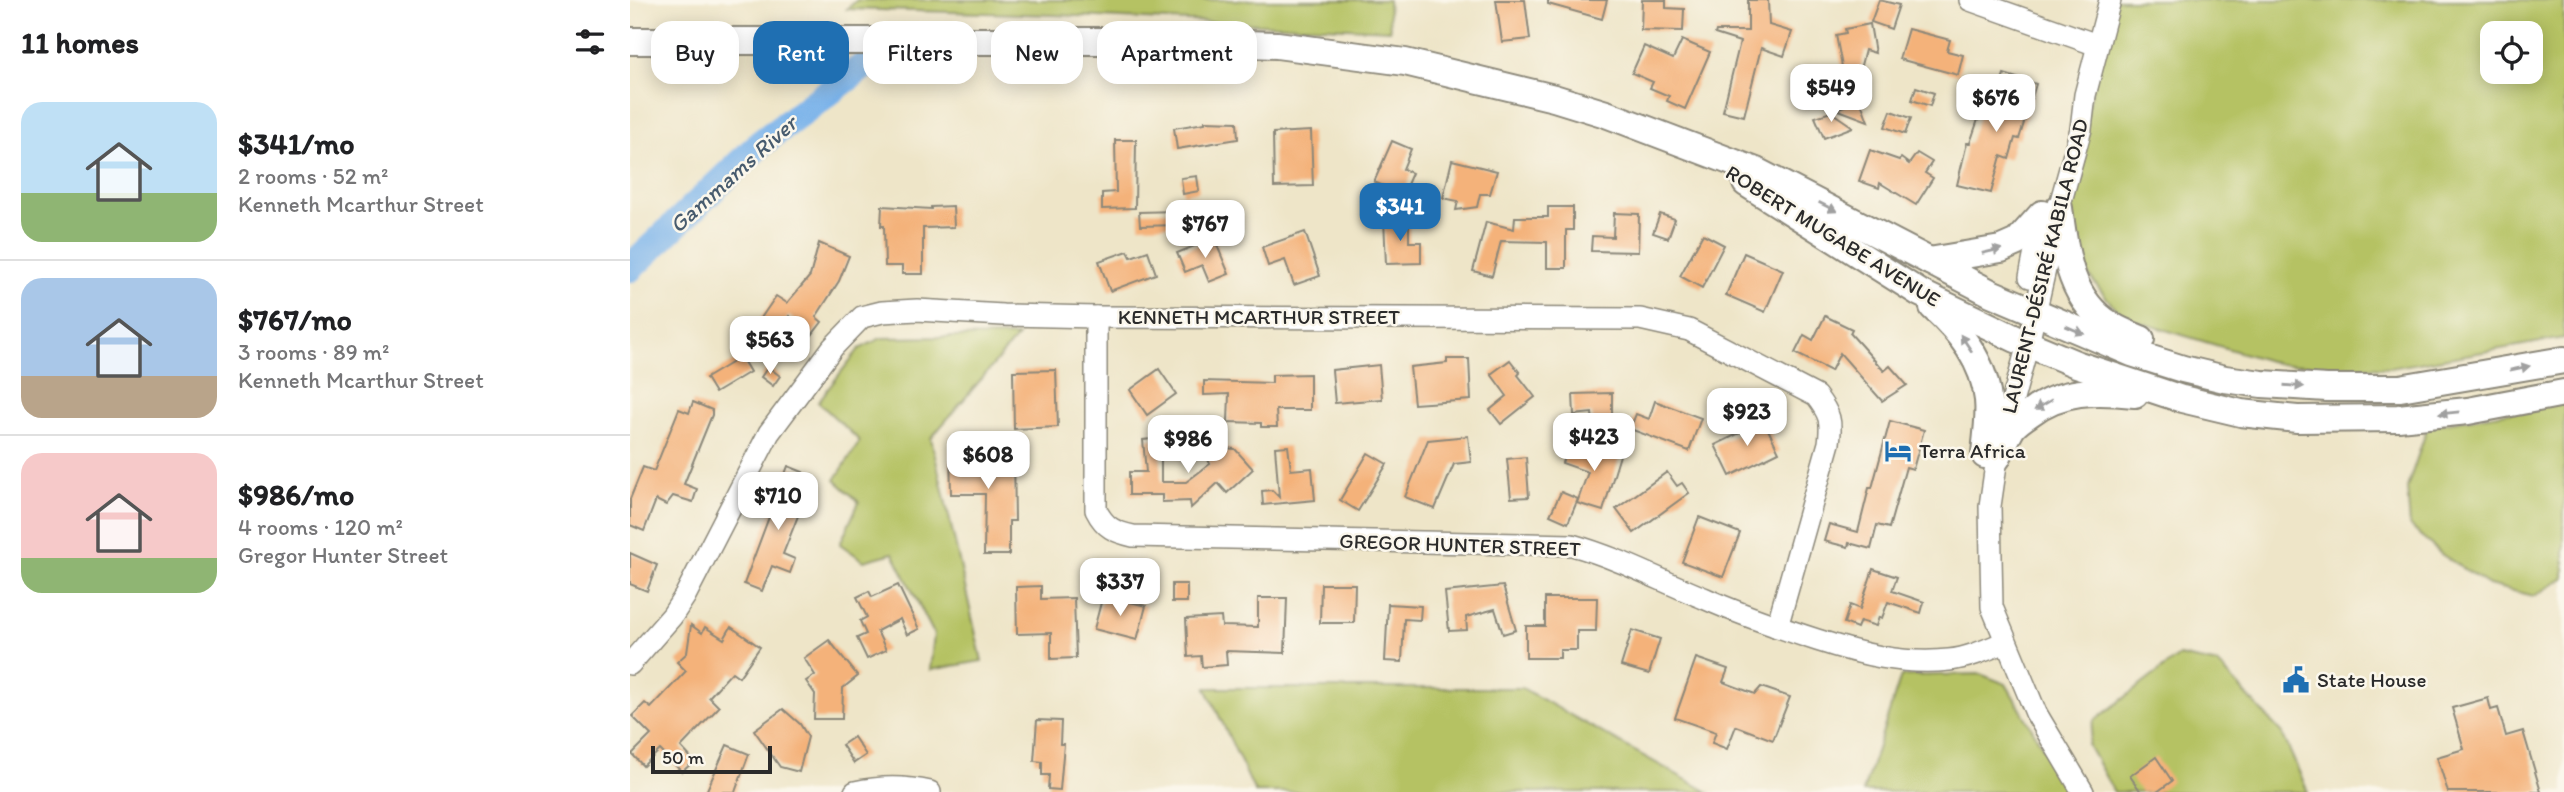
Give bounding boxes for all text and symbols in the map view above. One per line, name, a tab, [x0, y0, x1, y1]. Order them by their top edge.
chip: Buy	[651, 21, 739, 84]
chip: Rent	[753, 21, 849, 84]
chip: Filters	[863, 21, 977, 84]
chip: New	[991, 21, 1083, 84]
chip: Apartment	[1097, 21, 1257, 84]
map controls	[2480, 21, 2543, 84]
button: locate	[2480, 21, 2543, 84]
icon: filters	[571, 23, 609, 61]
text: 11 homes	[21, 24, 139, 61]
pin: $549	[1790, 64, 1872, 124]
text: $549	[1806, 73, 1856, 101]
pin: $676	[1955, 74, 2037, 134]
text: $676	[1972, 83, 2020, 111]
water label: Gammams River	[663, 107, 805, 239]
street label: LAURENT-DÉSIRÉ KABILA ROAD	[1996, 116, 2093, 416]
text: $341/mo	[238, 125, 355, 162]
icon: home	[77, 130, 161, 214]
street label: ROBERT MUGABE AVENUE	[1721, 159, 1945, 312]
text: 2 rooms · 52 m²	[238, 162, 388, 190]
pin: $341	[1359, 184, 1441, 243]
text: Kenneth Mcarthur Street	[238, 190, 484, 218]
text: $341	[1376, 192, 1424, 220]
pin: $767	[1164, 201, 1246, 260]
one-way arrow	[1818, 201, 1838, 212]
text: $767	[1182, 209, 1228, 237]
one-way arrow	[1981, 245, 2003, 256]
text: $767/mo	[238, 301, 352, 338]
street label: KENNETH MCARTHUR STREET	[1118, 304, 1400, 329]
icon: home	[77, 306, 161, 390]
pin: $563	[729, 316, 811, 376]
text: $563	[746, 325, 794, 353]
one-way arrow	[2065, 325, 2086, 336]
one-way arrow	[1959, 334, 1973, 352]
text: 3 rooms · 89 m²	[238, 338, 389, 366]
one-way arrow	[2509, 362, 2531, 373]
text: Kenneth Mcarthur Street	[238, 366, 484, 394]
one-way arrow	[2283, 381, 2305, 392]
pin: $923	[1706, 388, 1788, 448]
text: $923	[1723, 397, 1771, 425]
one-way arrow	[2033, 398, 2053, 411]
one-way arrow	[2437, 408, 2459, 419]
pin: $423	[1553, 414, 1635, 473]
pin: $986	[1147, 416, 1229, 475]
text: $423	[1569, 422, 1619, 450]
text: $986	[1164, 424, 1212, 452]
pin: $608	[947, 432, 1029, 491]
hotel icon: Terra Africa	[1883, 436, 1913, 466]
place label: Terra Africa	[1919, 438, 2026, 463]
text: $608	[963, 440, 1013, 468]
pin: $710	[737, 472, 819, 532]
text: $986/mo	[238, 476, 354, 513]
icon: home	[77, 481, 161, 565]
text: $710	[754, 481, 802, 509]
text: 4 rooms · 120 m²	[238, 513, 403, 541]
street label: GREGOR HUNTER STREET	[1339, 528, 1581, 561]
text: Gregor Hunter Street	[238, 541, 448, 569]
pin: $337	[1079, 558, 1161, 618]
text: $337	[1096, 567, 1144, 595]
public building icon: State House	[2281, 665, 2311, 695]
place label: State House	[2317, 667, 2426, 692]
scale bar	[651, 743, 772, 775]
text: 50 m	[662, 746, 704, 769]

